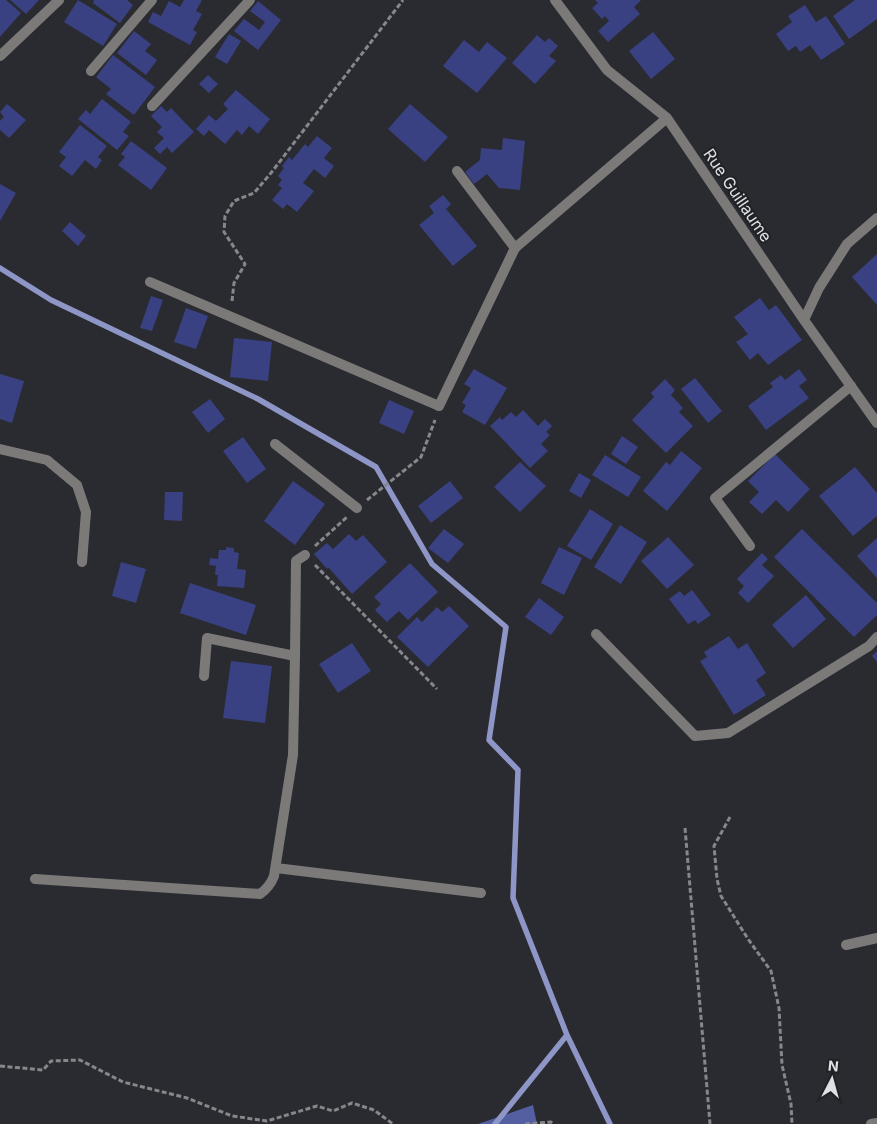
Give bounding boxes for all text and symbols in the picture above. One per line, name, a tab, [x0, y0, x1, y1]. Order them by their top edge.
street label: Rue Guillaume	[699, 144, 777, 246]
north arrow	[807, 1054, 857, 1104]
text: N	[827, 1057, 840, 1075]

